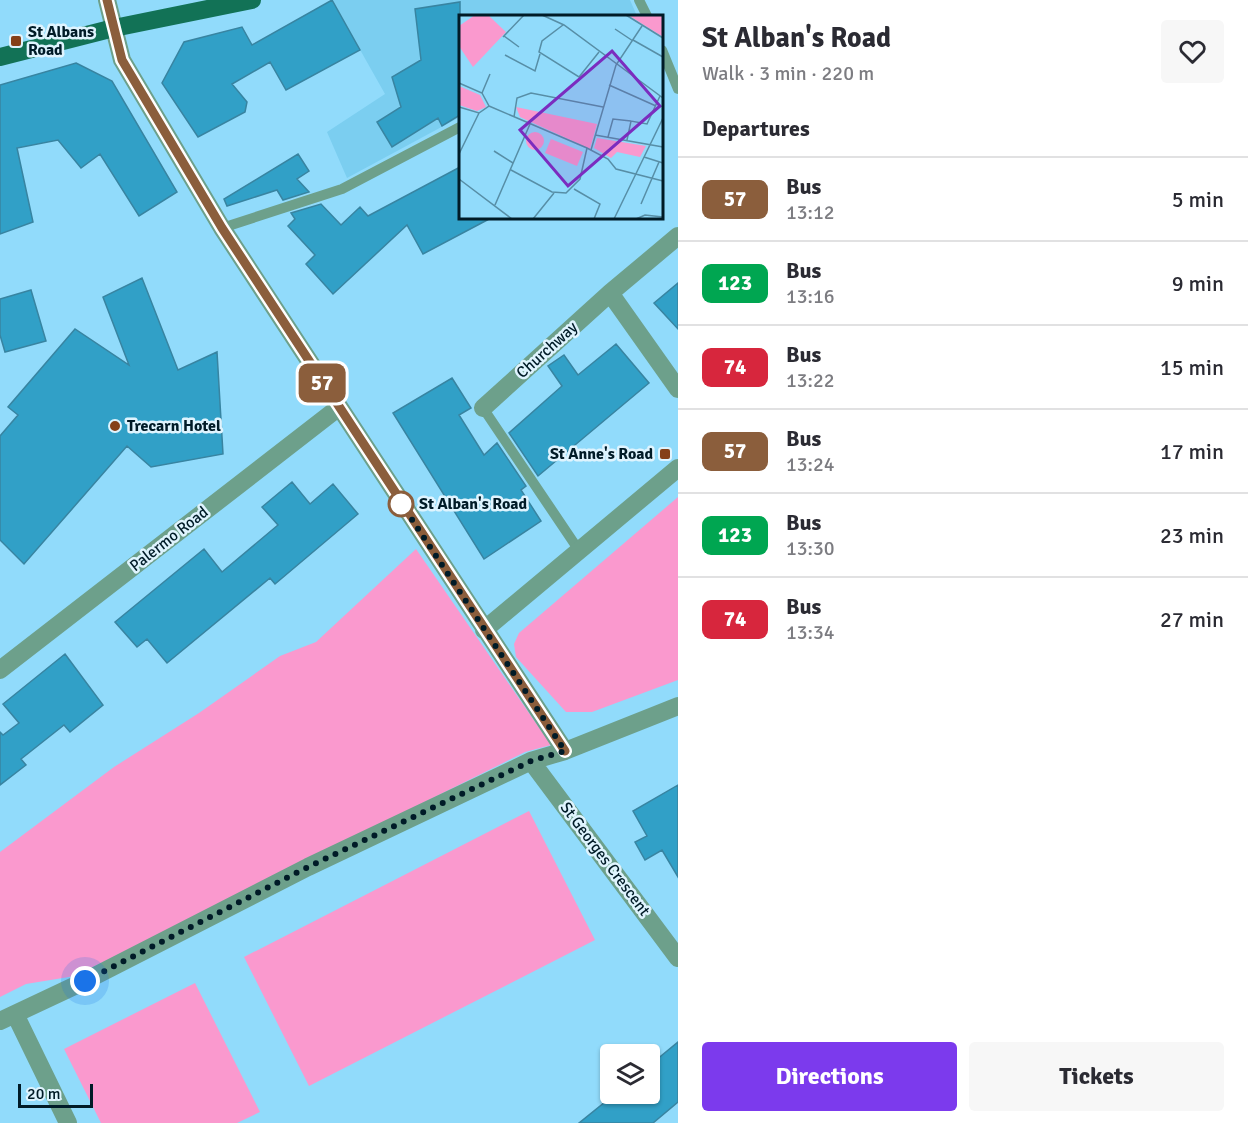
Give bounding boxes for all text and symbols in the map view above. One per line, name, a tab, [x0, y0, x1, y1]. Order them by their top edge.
inset map	[459, 15, 663, 219]
button: heart	[1161, 20, 1224, 83]
text: St Alban's Road	[702, 21, 891, 55]
place label: St Albans Road	[28, 22, 94, 60]
marker: St Albans Road	[9, 34, 23, 48]
text: Walk · 3 min · 220 m	[702, 61, 874, 86]
text: Departures	[702, 115, 810, 142]
text: Bus	[786, 173, 821, 200]
text: 57	[724, 186, 746, 212]
text: 5 min	[1172, 186, 1224, 213]
text: 13:12	[786, 200, 835, 225]
text: Bus	[786, 257, 821, 284]
text: 123	[718, 270, 752, 296]
text: 9 min	[1172, 270, 1224, 297]
text: 13:16	[786, 284, 835, 309]
street label: Churchway	[512, 317, 582, 383]
text: Bus	[786, 341, 821, 368]
text: 74	[724, 354, 746, 380]
text: 15 min	[1160, 354, 1224, 381]
line badge: 57	[295, 364, 349, 403]
text: 13:22	[786, 368, 835, 393]
text: 57	[311, 370, 333, 396]
place label: Trecarn Hotel	[127, 416, 221, 436]
marker: Trecarn Hotel	[108, 419, 122, 433]
text: Bus	[786, 425, 821, 452]
text: 57	[724, 438, 746, 464]
text: 17 min	[1160, 438, 1224, 465]
place label: St Anne's Road	[550, 444, 653, 464]
marker: St Anne's Road	[658, 447, 672, 461]
text: 13:24	[786, 452, 835, 477]
marker: St Alban's Road	[388, 491, 414, 517]
place label: St Alban's Road	[419, 494, 527, 514]
street label: Palermo Road	[126, 502, 212, 576]
text: Bus	[786, 509, 821, 536]
text: 123	[718, 522, 752, 548]
text: 23 min	[1160, 522, 1224, 549]
text: 13:30	[786, 536, 835, 561]
text: Bus	[786, 593, 821, 620]
text: 74	[724, 606, 746, 632]
text: 27 min	[1160, 606, 1224, 633]
text: 13:34	[786, 620, 835, 645]
street label: St Georges Crescent	[556, 798, 655, 920]
your location	[70, 966, 100, 996]
button: Directions	[702, 1042, 957, 1111]
button: Tickets	[969, 1042, 1224, 1111]
map controls	[600, 1044, 660, 1104]
button: layers	[600, 1044, 660, 1104]
scale bar	[18, 1081, 93, 1108]
text: 20 m	[27, 1084, 61, 1104]

